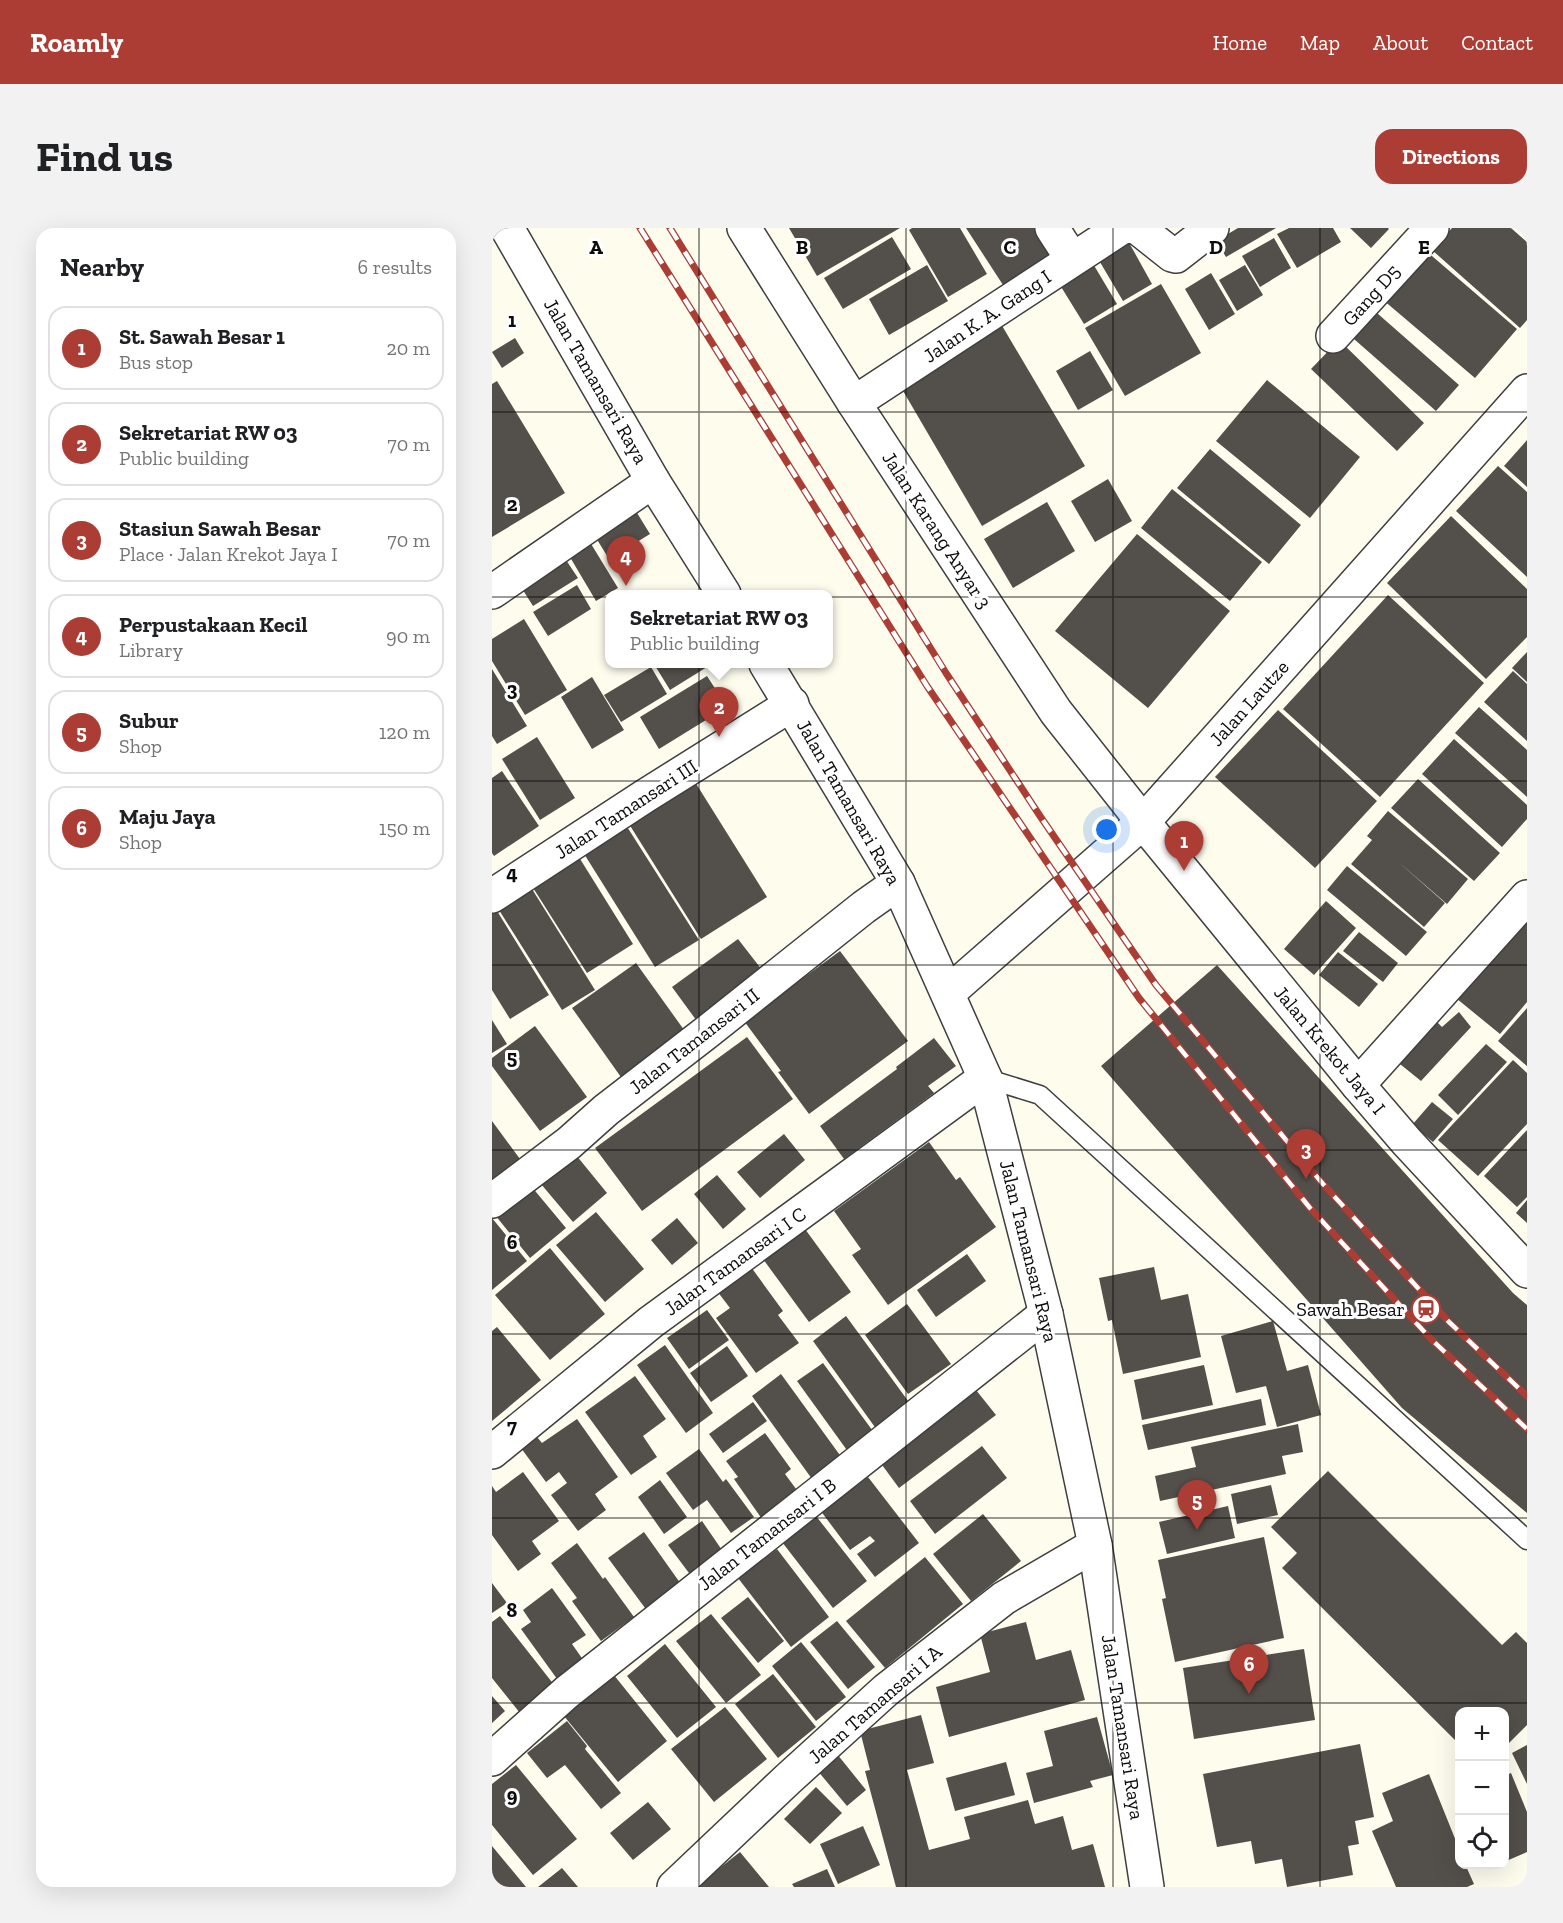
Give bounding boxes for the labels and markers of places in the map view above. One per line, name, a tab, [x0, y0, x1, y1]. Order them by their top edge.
pin: 4	[606, 536, 646, 586]
pin: 2	[700, 688, 738, 737]
pin: 1	[1164, 822, 1204, 871]
pin: 3	[1286, 1130, 1326, 1179]
station icon: Sawah Besar	[1410, 1293, 1442, 1325]
place label: Sawah Besar	[1296, 1297, 1405, 1321]
pin: 5	[1178, 1480, 1216, 1530]
pin: 6	[1230, 1644, 1269, 1694]

